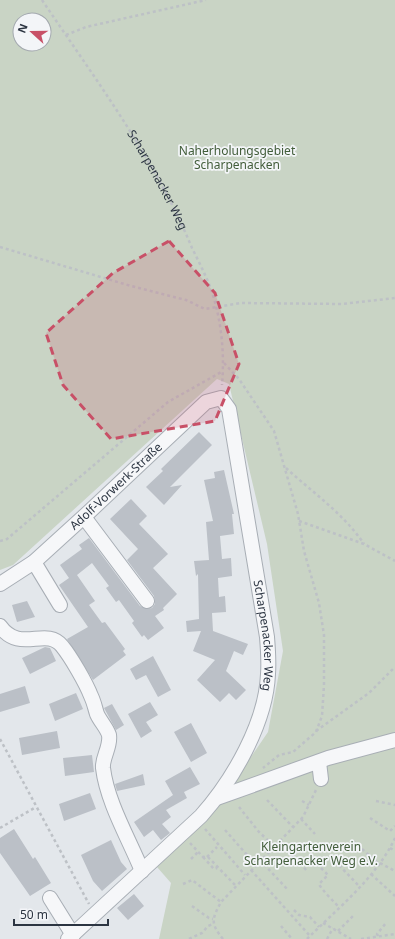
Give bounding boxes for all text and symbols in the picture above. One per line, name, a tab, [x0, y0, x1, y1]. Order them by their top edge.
north arrow	[12, 12, 52, 52]
text: N	[14, 21, 31, 35]
street label: Scharpenacker Weg	[123, 126, 192, 233]
park label: Naherholungsgebiet Scharpenacken	[179, 142, 296, 173]
street label: Adolf-Vorwerk-Straße	[66, 438, 166, 534]
street label: Scharpenacker Weg	[250, 579, 277, 692]
park label: Kleingartenverein Scharpenacker Weg e.V.	[244, 838, 378, 869]
scale bar	[14, 901, 108, 927]
text: 50 m	[20, 906, 48, 923]

